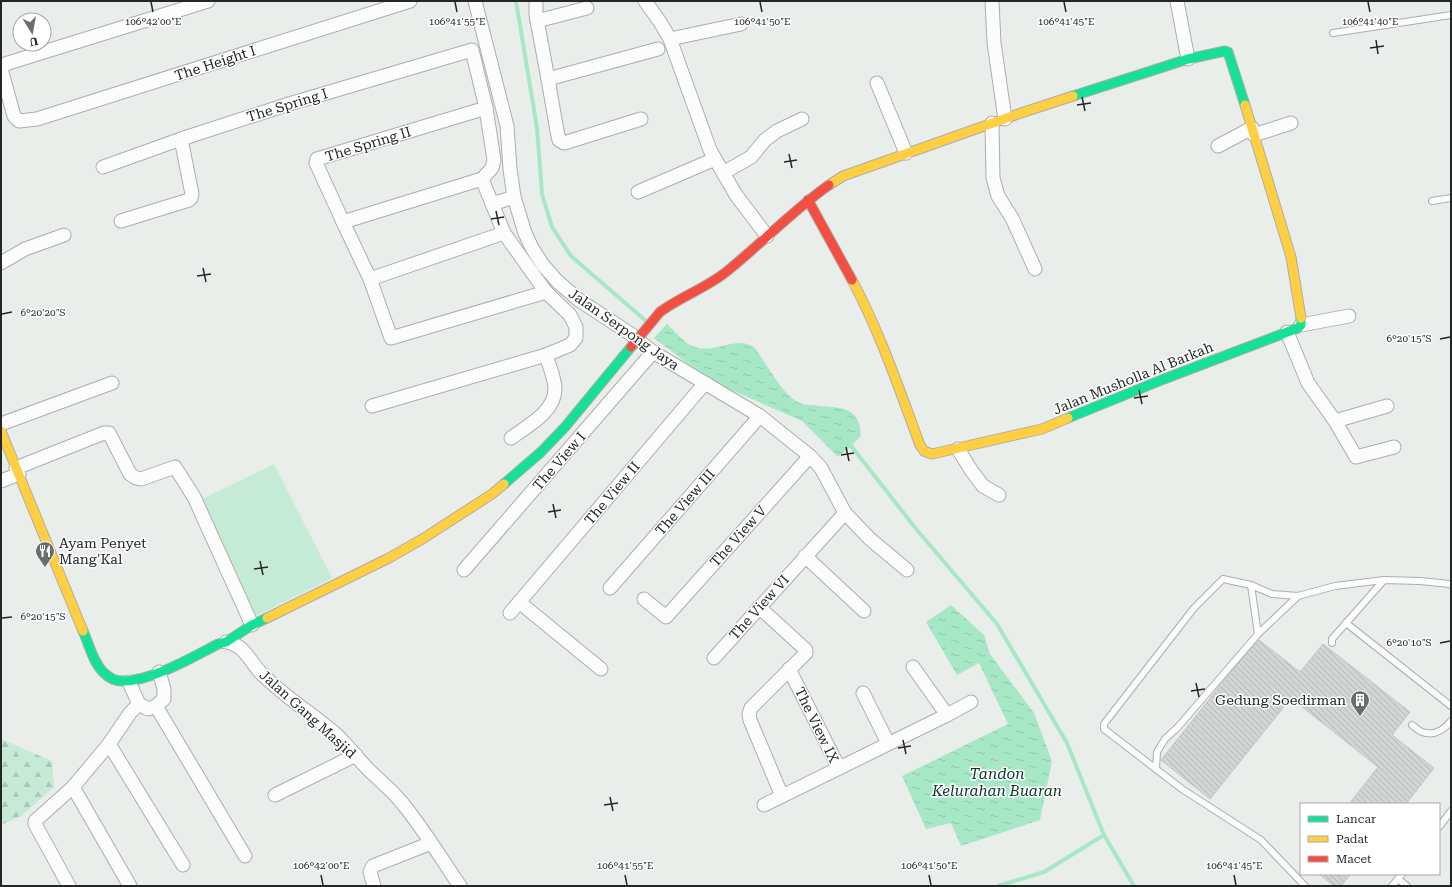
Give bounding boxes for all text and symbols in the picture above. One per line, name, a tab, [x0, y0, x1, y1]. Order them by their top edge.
north arrow	[12, 12, 52, 52]
text: 106°42'00"E	[125, 16, 181, 27]
text: 106°41'55"E	[429, 16, 485, 27]
text: 106°41'50"E	[734, 16, 790, 27]
text: 106°41'45"E	[1038, 16, 1094, 27]
text: 106°41'40"E	[1342, 16, 1398, 27]
text: U	[28, 34, 39, 49]
street label: The Height I	[172, 42, 258, 84]
street label: The Spring I	[245, 85, 329, 125]
street label: The Spring II	[323, 123, 413, 165]
street label: Jalan Serpong Jaya	[566, 285, 682, 373]
text: 6°20'20"S	[20, 307, 66, 318]
text: 6°20'15"S	[1386, 333, 1432, 344]
street label: Jalan Musholla Al Barkah	[1051, 339, 1215, 417]
street label: The View I	[529, 429, 589, 493]
street label: The View II	[581, 458, 643, 528]
street label: The View III	[652, 466, 718, 538]
street label: The View V	[707, 502, 770, 570]
place label: Ayam Penyet Mang'Kal	[59, 535, 146, 567]
restaurant icon: Ayam Penyet Mang'Kal	[34, 540, 56, 568]
street label: The View VI	[726, 571, 792, 643]
text: 6°20'15"S	[20, 611, 66, 622]
text: 6°20'10"S	[1386, 637, 1432, 648]
street label: Jalan Gang Masjid	[257, 667, 359, 761]
street label: The View IX	[792, 685, 842, 765]
building icon: Gedung Soedirman	[1349, 689, 1371, 717]
place label: Gedung Soedirman	[1215, 692, 1346, 708]
water label: Tandon Kelurahan Buaran	[931, 765, 1062, 800]
legend	[1300, 803, 1440, 875]
text: Lancar	[1336, 812, 1376, 826]
text: Padat	[1336, 832, 1369, 846]
text: Macet	[1336, 852, 1372, 866]
text: 106°42'00"E	[293, 860, 349, 871]
text: 106°41'55"E	[597, 860, 653, 871]
text: 106°41'50"E	[901, 860, 957, 871]
text: 106°41'45"E	[1206, 860, 1262, 871]

